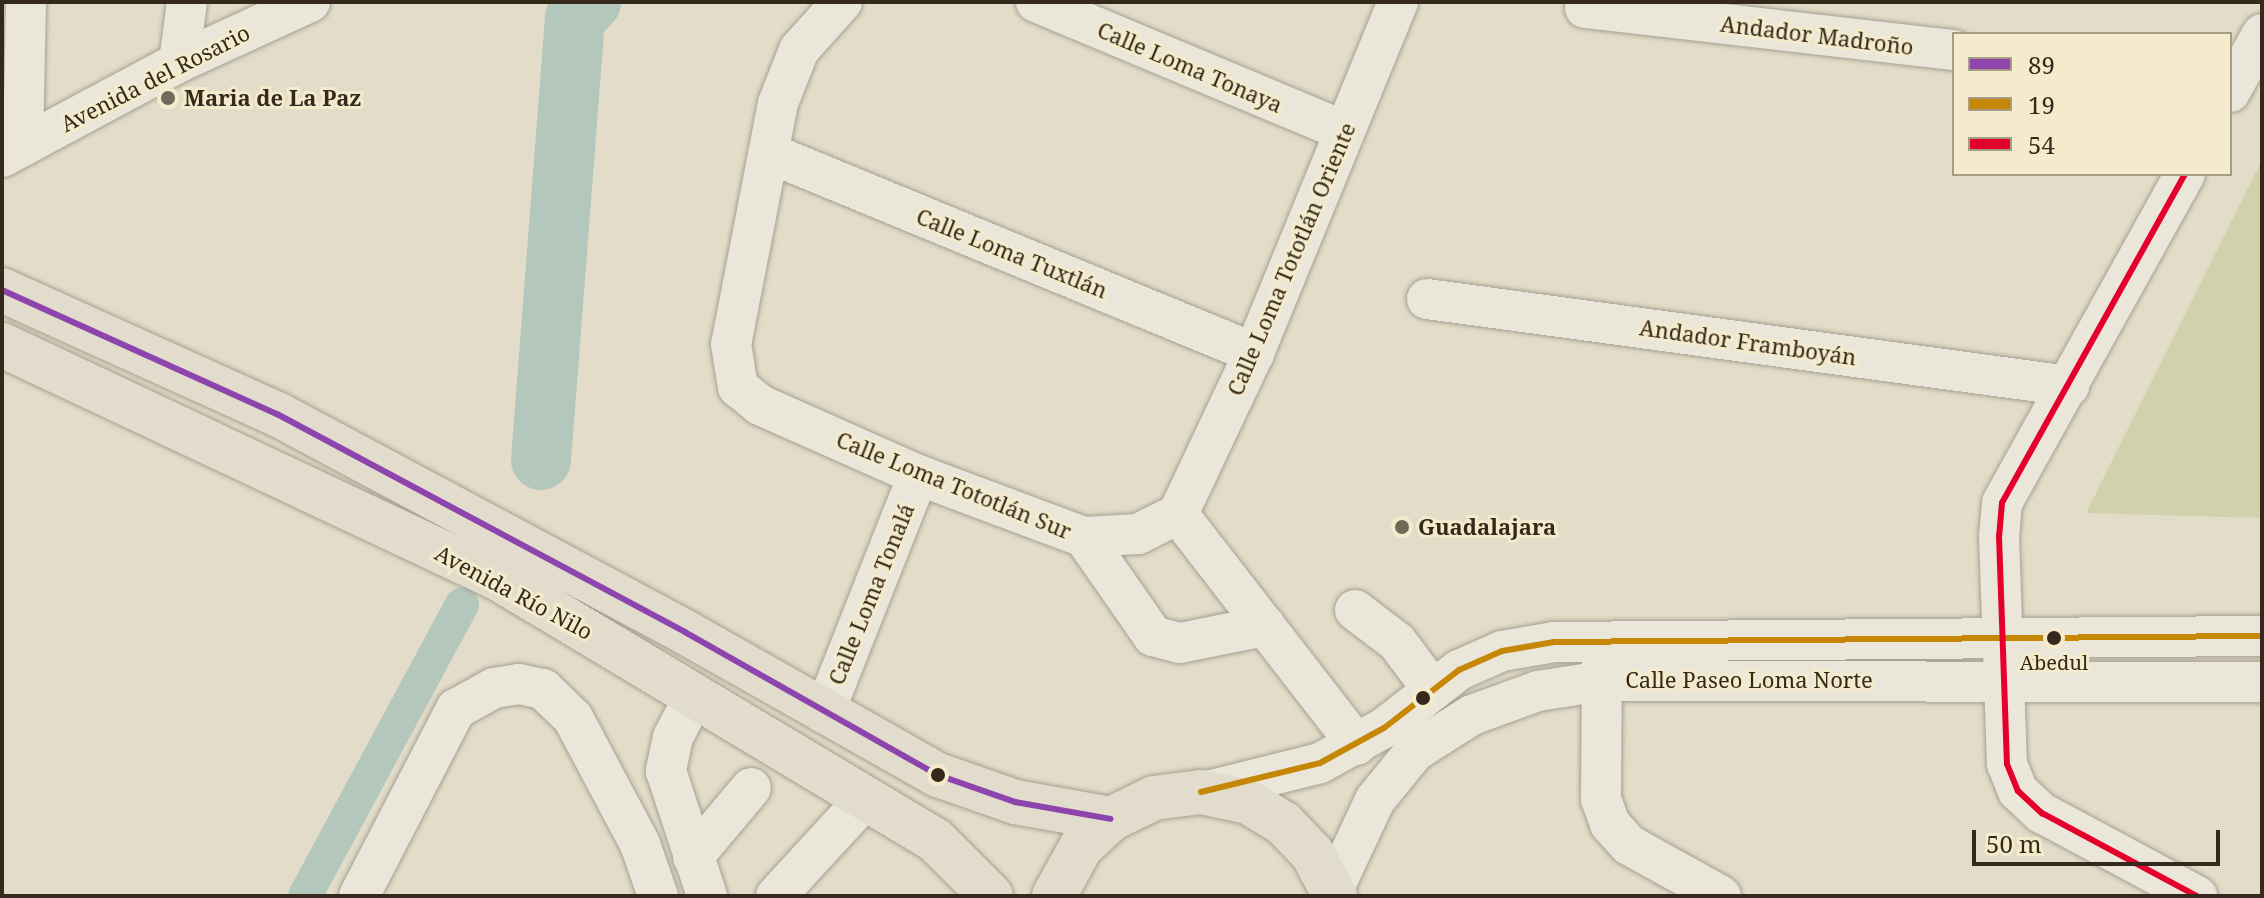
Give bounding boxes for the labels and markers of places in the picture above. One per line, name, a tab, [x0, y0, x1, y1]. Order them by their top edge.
place label: Maria de La Paz	[184, 85, 361, 111]
marker: Maria de La Paz	[159, 89, 177, 107]
place label: Guadalajara	[1418, 514, 1556, 540]
marker: Guadalajara	[1393, 518, 1411, 536]
marker: Abedul	[2046, 630, 2062, 646]
place label: Abedul	[2020, 650, 2088, 674]
unlabelled marker	[1415, 690, 1431, 706]
unlabelled marker	[930, 767, 946, 783]

